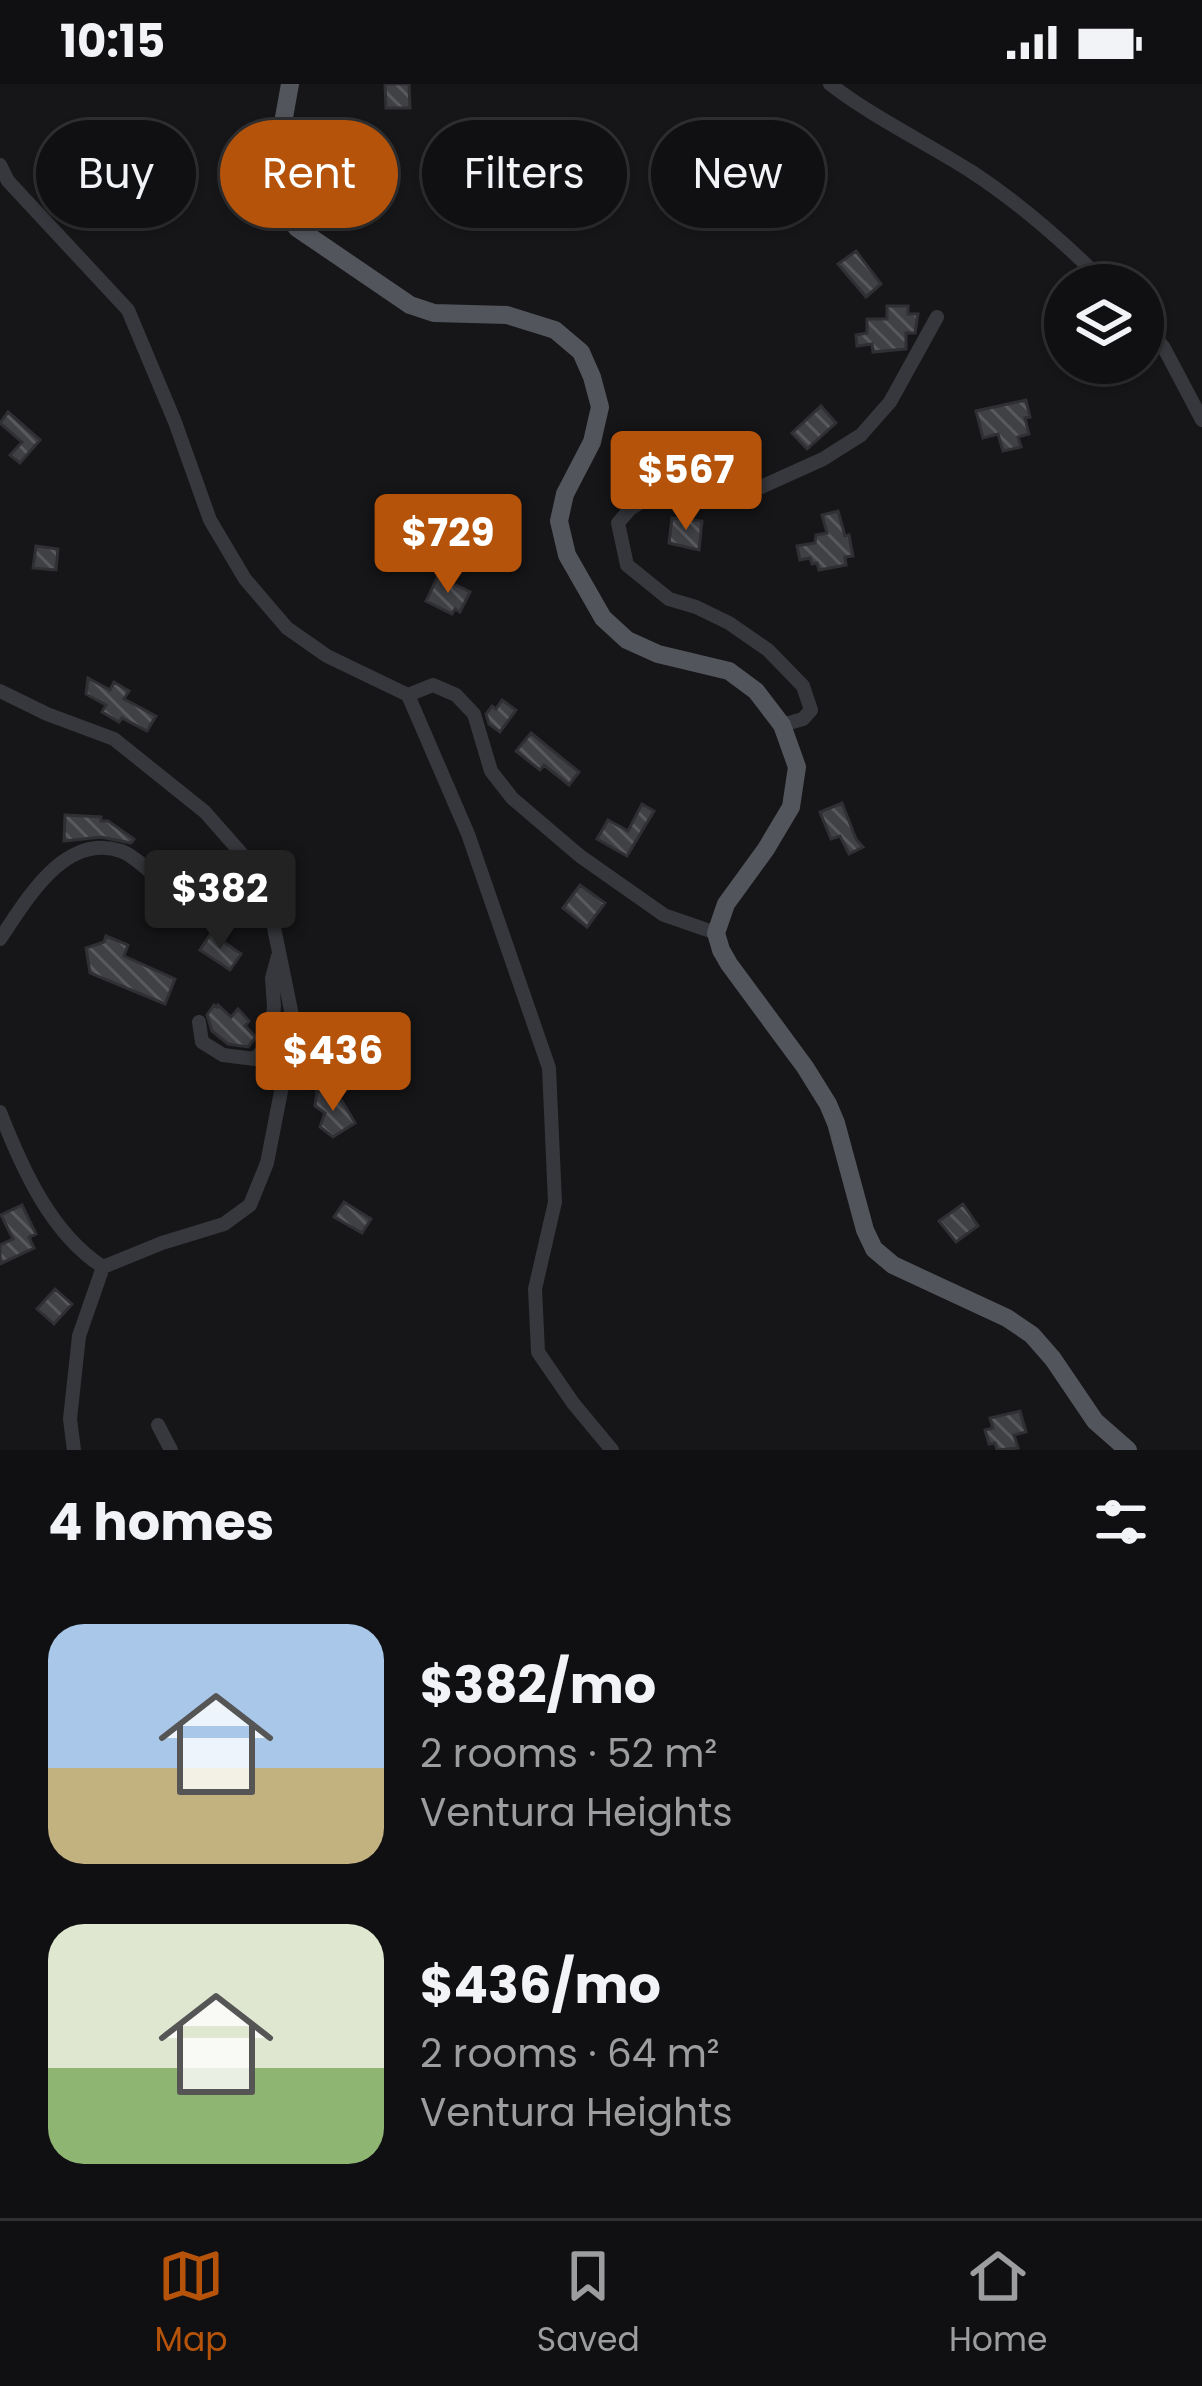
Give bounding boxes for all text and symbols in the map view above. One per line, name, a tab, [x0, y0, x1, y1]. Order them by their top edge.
text: 10:15	[60, 10, 165, 73]
chip: Buy	[36, 120, 196, 228]
chip: Rent	[220, 120, 398, 228]
chip: Filters	[422, 120, 627, 228]
chip: New	[651, 120, 825, 228]
map controls	[1044, 264, 1164, 384]
button: layers	[1044, 264, 1164, 384]
pin: $567	[615, 431, 757, 533]
text: $567	[638, 442, 734, 497]
pin: $729	[377, 494, 519, 596]
text: $729	[402, 505, 494, 560]
pin: $382	[149, 850, 291, 952]
text: $382	[172, 861, 268, 916]
pin: $436	[262, 1012, 404, 1114]
text: $436	[283, 1023, 383, 1078]
text: 4 homes	[48, 1486, 274, 1558]
icon: filters	[1088, 1489, 1154, 1555]
text: $382/mo	[420, 1649, 656, 1721]
icon: home	[144, 1672, 288, 1816]
text: 2 rooms · 52 m²	[420, 1726, 717, 1781]
text: Ventura Heights	[420, 1785, 733, 1840]
text: $436/mo	[420, 1949, 661, 2021]
icon: home	[144, 1972, 288, 2116]
text: 2 rooms · 64 m²	[420, 2026, 720, 2081]
text: Ventura Heights	[420, 2085, 733, 2140]
tab: Map	[155, 2243, 228, 2365]
tab: Saved	[537, 2243, 640, 2365]
tab: Home	[949, 2243, 1047, 2365]

